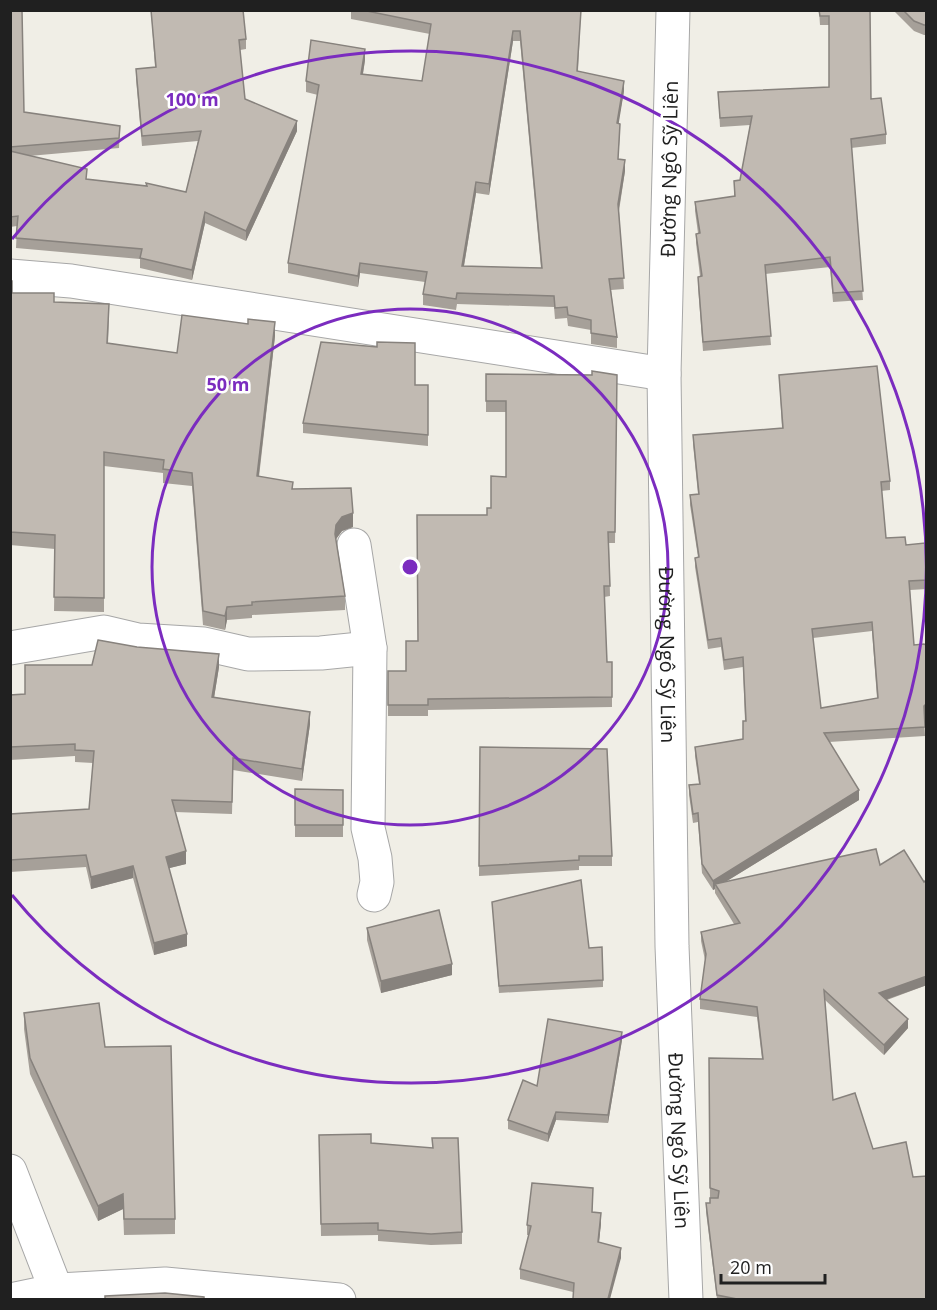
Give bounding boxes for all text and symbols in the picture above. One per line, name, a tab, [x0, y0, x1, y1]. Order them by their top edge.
street label: Đường Ngô Sỹ Liên	[654, 80, 684, 258]
text: 100 m	[165, 87, 219, 111]
text: 50 m	[207, 372, 249, 396]
centre of rings	[400, 557, 420, 577]
street label: Đường Ngô Sỹ Liên	[653, 566, 683, 743]
street label: Đường Ngô Sỹ Liên	[663, 1052, 697, 1229]
scale bar	[721, 1247, 824, 1285]
text: 20 m	[730, 1255, 772, 1279]

